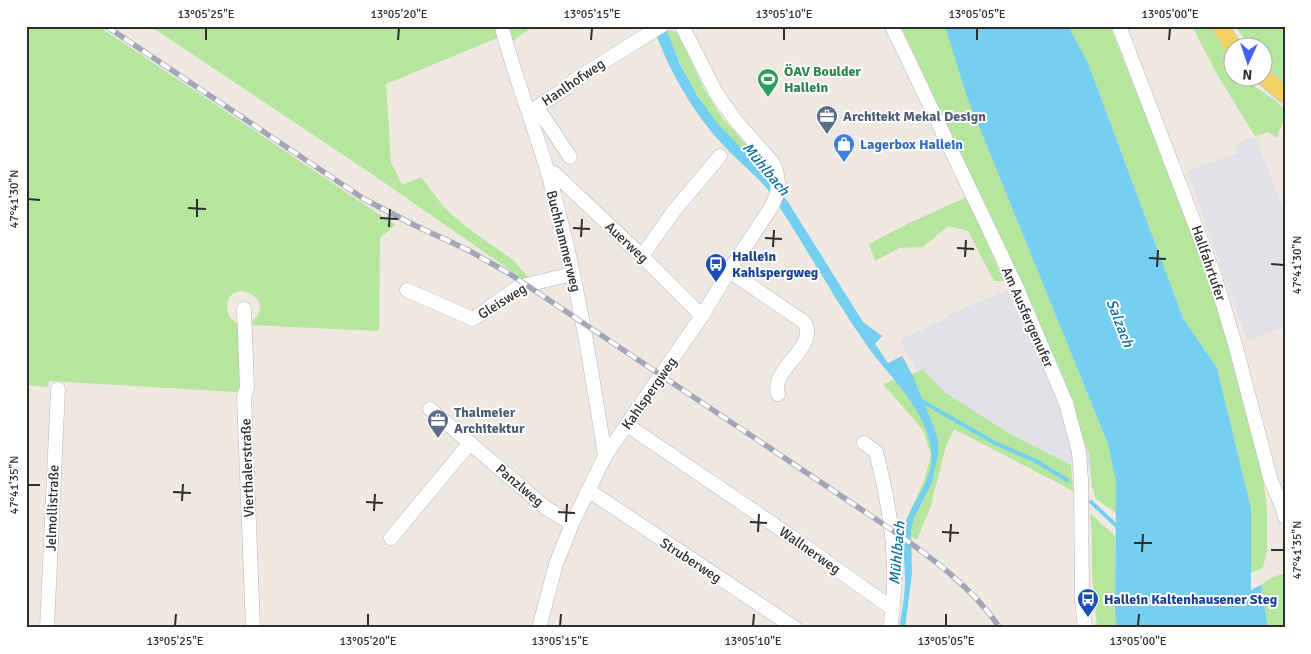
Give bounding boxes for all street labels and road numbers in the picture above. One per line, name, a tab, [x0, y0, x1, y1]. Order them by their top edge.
street label: Hanlhofweg	[538, 55, 608, 110]
street label: Buchhammerweg	[543, 189, 584, 294]
street label: Auerweg	[602, 218, 652, 267]
street label: Hallfahrtufer	[1188, 223, 1230, 304]
street label: Am Ausfergenufer	[998, 264, 1058, 371]
street label: Gleisweg	[475, 280, 530, 323]
street label: Kahlspergweg	[618, 354, 681, 433]
street label: Vierthalerstraße	[237, 418, 258, 518]
street label: Panzlweg	[492, 461, 547, 510]
street label: Jelmollistraße	[42, 464, 63, 552]
street label: Wallnerweg	[776, 523, 844, 578]
street label: Struberweg	[657, 534, 725, 587]

